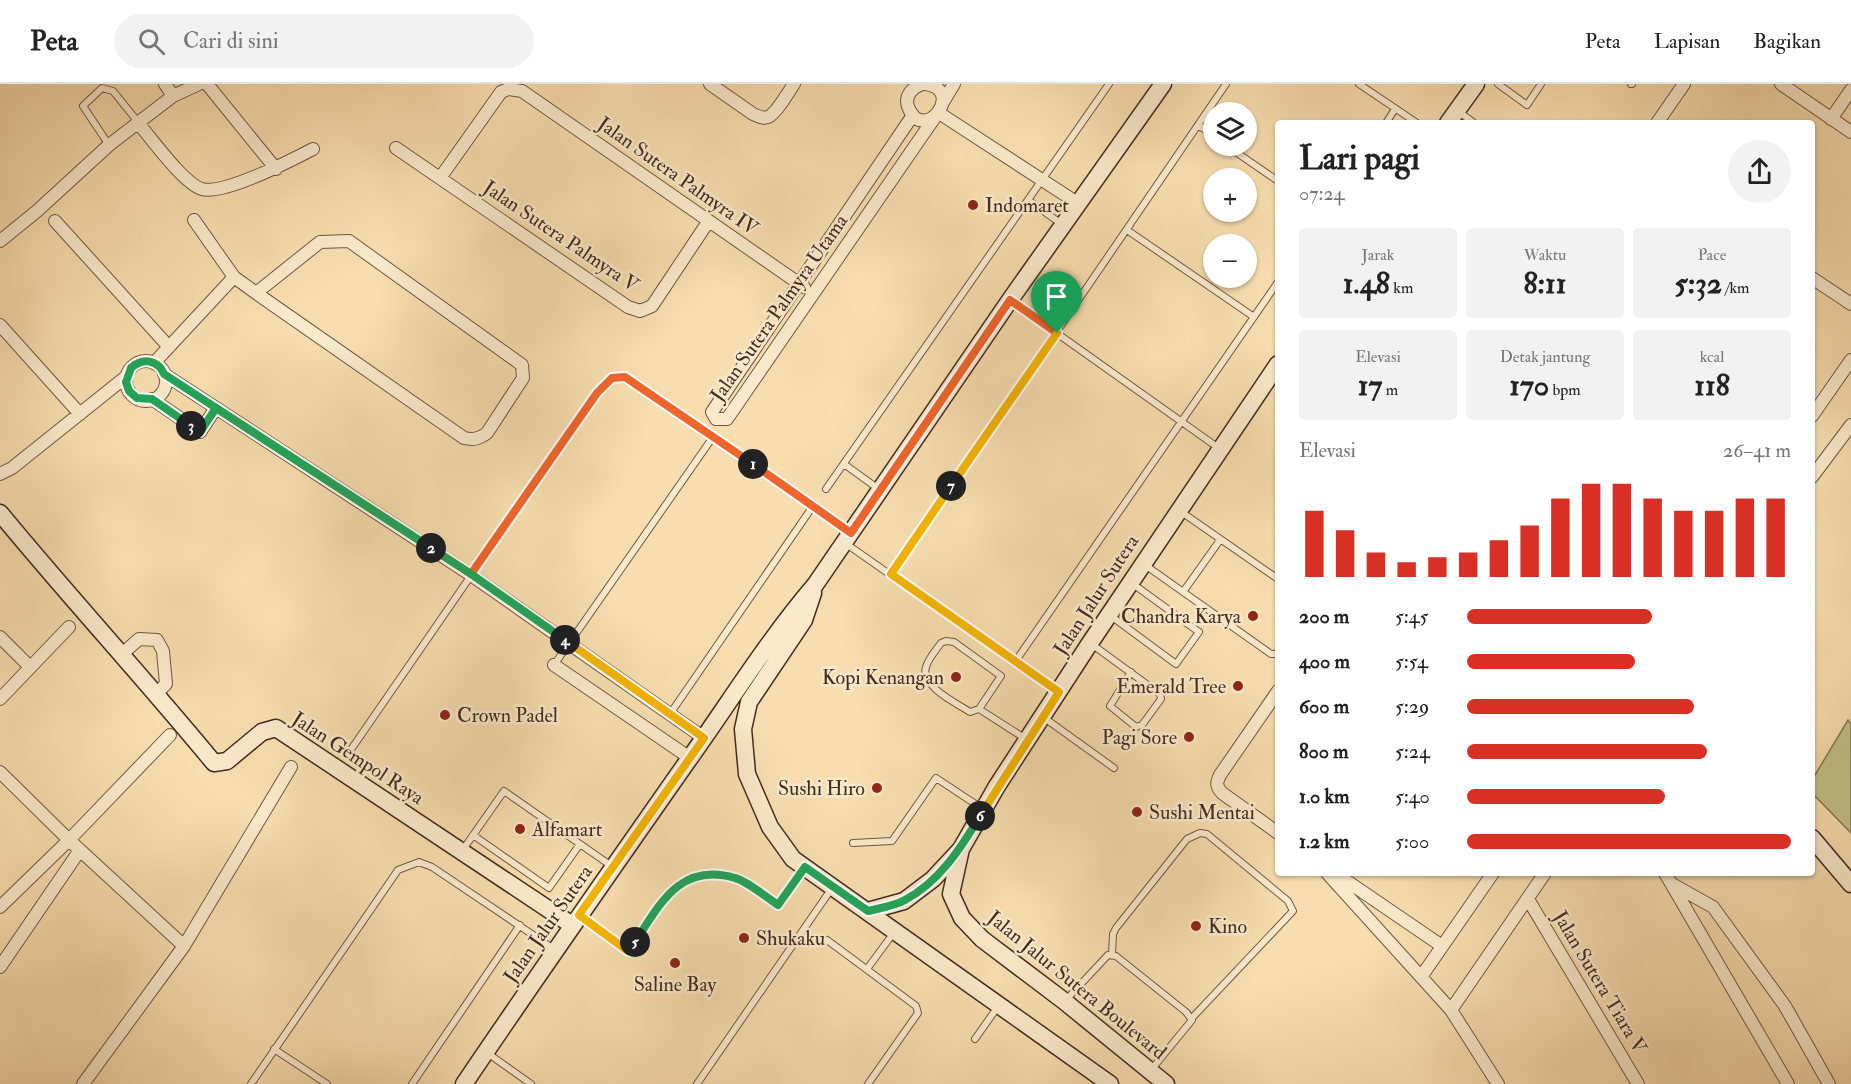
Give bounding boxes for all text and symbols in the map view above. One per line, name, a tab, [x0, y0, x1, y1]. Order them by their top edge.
search box	[114, 14, 534, 68]
text: Peta	[30, 24, 78, 59]
icon: search	[135, 25, 168, 58]
text: Cari di sini	[183, 27, 279, 55]
text: Peta	[1585, 28, 1621, 55]
text: Lapisan	[1654, 28, 1720, 55]
text: Bagikan	[1753, 28, 1821, 55]
map controls	[1203, 102, 1257, 288]
button: layers	[1203, 102, 1257, 156]
street label: Jalan Sutera Palmyra IV	[592, 111, 764, 241]
text: Lari pagi	[1299, 138, 1420, 179]
button: share	[1728, 140, 1791, 203]
button: +	[1203, 168, 1257, 222]
street label: Jalan Sutera Palmyra V	[478, 174, 644, 298]
text: 07:24	[1299, 181, 1344, 206]
place label: Indomaret	[985, 193, 1069, 218]
marker: Indomaret	[966, 198, 980, 212]
street label: Jalan Sutera Palmyra Utama	[704, 209, 854, 407]
button: −	[1203, 234, 1257, 288]
text: Jarak	[1362, 245, 1394, 265]
text: Waktu	[1524, 245, 1566, 265]
text: Pace	[1698, 245, 1726, 265]
text: 1.48	[1343, 265, 1390, 302]
text: 8:11	[1524, 265, 1566, 302]
text: 5:32	[1675, 265, 1722, 302]
pin	[1031, 271, 1082, 333]
text: km	[1390, 278, 1413, 298]
text: /km	[1722, 278, 1749, 298]
icon: arrive	[1040, 280, 1073, 313]
text: Elevasi	[1355, 347, 1401, 367]
text: Detak jantung	[1500, 347, 1590, 367]
text: kcal	[1700, 347, 1724, 367]
text: 17	[1358, 367, 1382, 404]
text: 170	[1509, 367, 1549, 404]
text: 118	[1694, 367, 1730, 404]
text: m	[1382, 380, 1398, 400]
text: bpm	[1549, 380, 1581, 400]
pin: 3	[176, 411, 206, 441]
text: 3	[188, 416, 194, 436]
text: Elevasi	[1299, 438, 1356, 463]
text: 26–41 m	[1723, 438, 1791, 463]
pin: 1	[738, 449, 768, 479]
text: 1	[750, 454, 756, 474]
pin: 7	[936, 471, 966, 501]
text: 7	[947, 476, 955, 496]
street label: Jalan Jalur Sutera	[1047, 529, 1145, 661]
pin: 2	[416, 533, 446, 563]
text: 2	[427, 538, 435, 558]
place label: Chandra Karya	[1121, 604, 1242, 629]
text: 200 m	[1299, 604, 1349, 629]
text: 5:45	[1395, 604, 1428, 629]
marker: Chandra Karya	[1246, 609, 1260, 623]
pin: 4	[550, 625, 580, 655]
text: 4	[561, 630, 569, 650]
text: 400 m	[1299, 649, 1350, 674]
text: 5:54	[1395, 649, 1428, 674]
place label: Kopi Kenangan	[822, 665, 944, 691]
marker: Kopi Kenangan	[949, 670, 963, 684]
place label: Emerald Tree	[1116, 674, 1226, 699]
marker: Emerald Tree	[1231, 679, 1245, 693]
text: 600 m	[1299, 694, 1349, 719]
text: 5:29	[1395, 694, 1429, 719]
place label: Crown Padel	[457, 703, 558, 728]
street label: Jalan Gempol Raya	[286, 705, 429, 811]
marker: Crown Padel	[438, 708, 452, 722]
place label: Pagi Sore	[1102, 725, 1177, 750]
marker: Pagi Sore	[1182, 730, 1196, 744]
text: 800 m	[1299, 739, 1349, 764]
text: 5:24	[1395, 739, 1430, 764]
place label: Sushi Hiro	[778, 776, 865, 801]
marker: Sushi Hiro	[870, 781, 884, 795]
text: 1.0 km	[1299, 784, 1350, 809]
text: 5:40	[1395, 784, 1430, 809]
place label: Sushi Mentai	[1149, 800, 1255, 825]
pin: 6	[965, 801, 995, 831]
marker: Sushi Mentai	[1130, 805, 1144, 819]
text: 6	[976, 806, 984, 826]
place label: Alfamart	[531, 817, 603, 842]
marker: Alfamart	[513, 822, 527, 836]
text: 1.2 km	[1299, 829, 1349, 854]
text: 5:00	[1395, 829, 1429, 854]
street label: Jalan Jalur Sutera	[497, 859, 598, 989]
street label: Jalan Jalur Sutera Boulevard	[982, 904, 1172, 1065]
street label: Jalan Sutera Tiara V	[1547, 905, 1653, 1059]
place label: Kino	[1208, 914, 1247, 939]
marker: Kino	[1189, 919, 1203, 933]
place label: Shukaku	[756, 926, 825, 951]
pin: 5	[620, 927, 650, 957]
marker: Shukaku	[737, 931, 751, 945]
text: 5	[631, 932, 639, 952]
marker: Saline Bay	[668, 956, 682, 970]
place label: Saline Bay	[634, 972, 718, 997]

